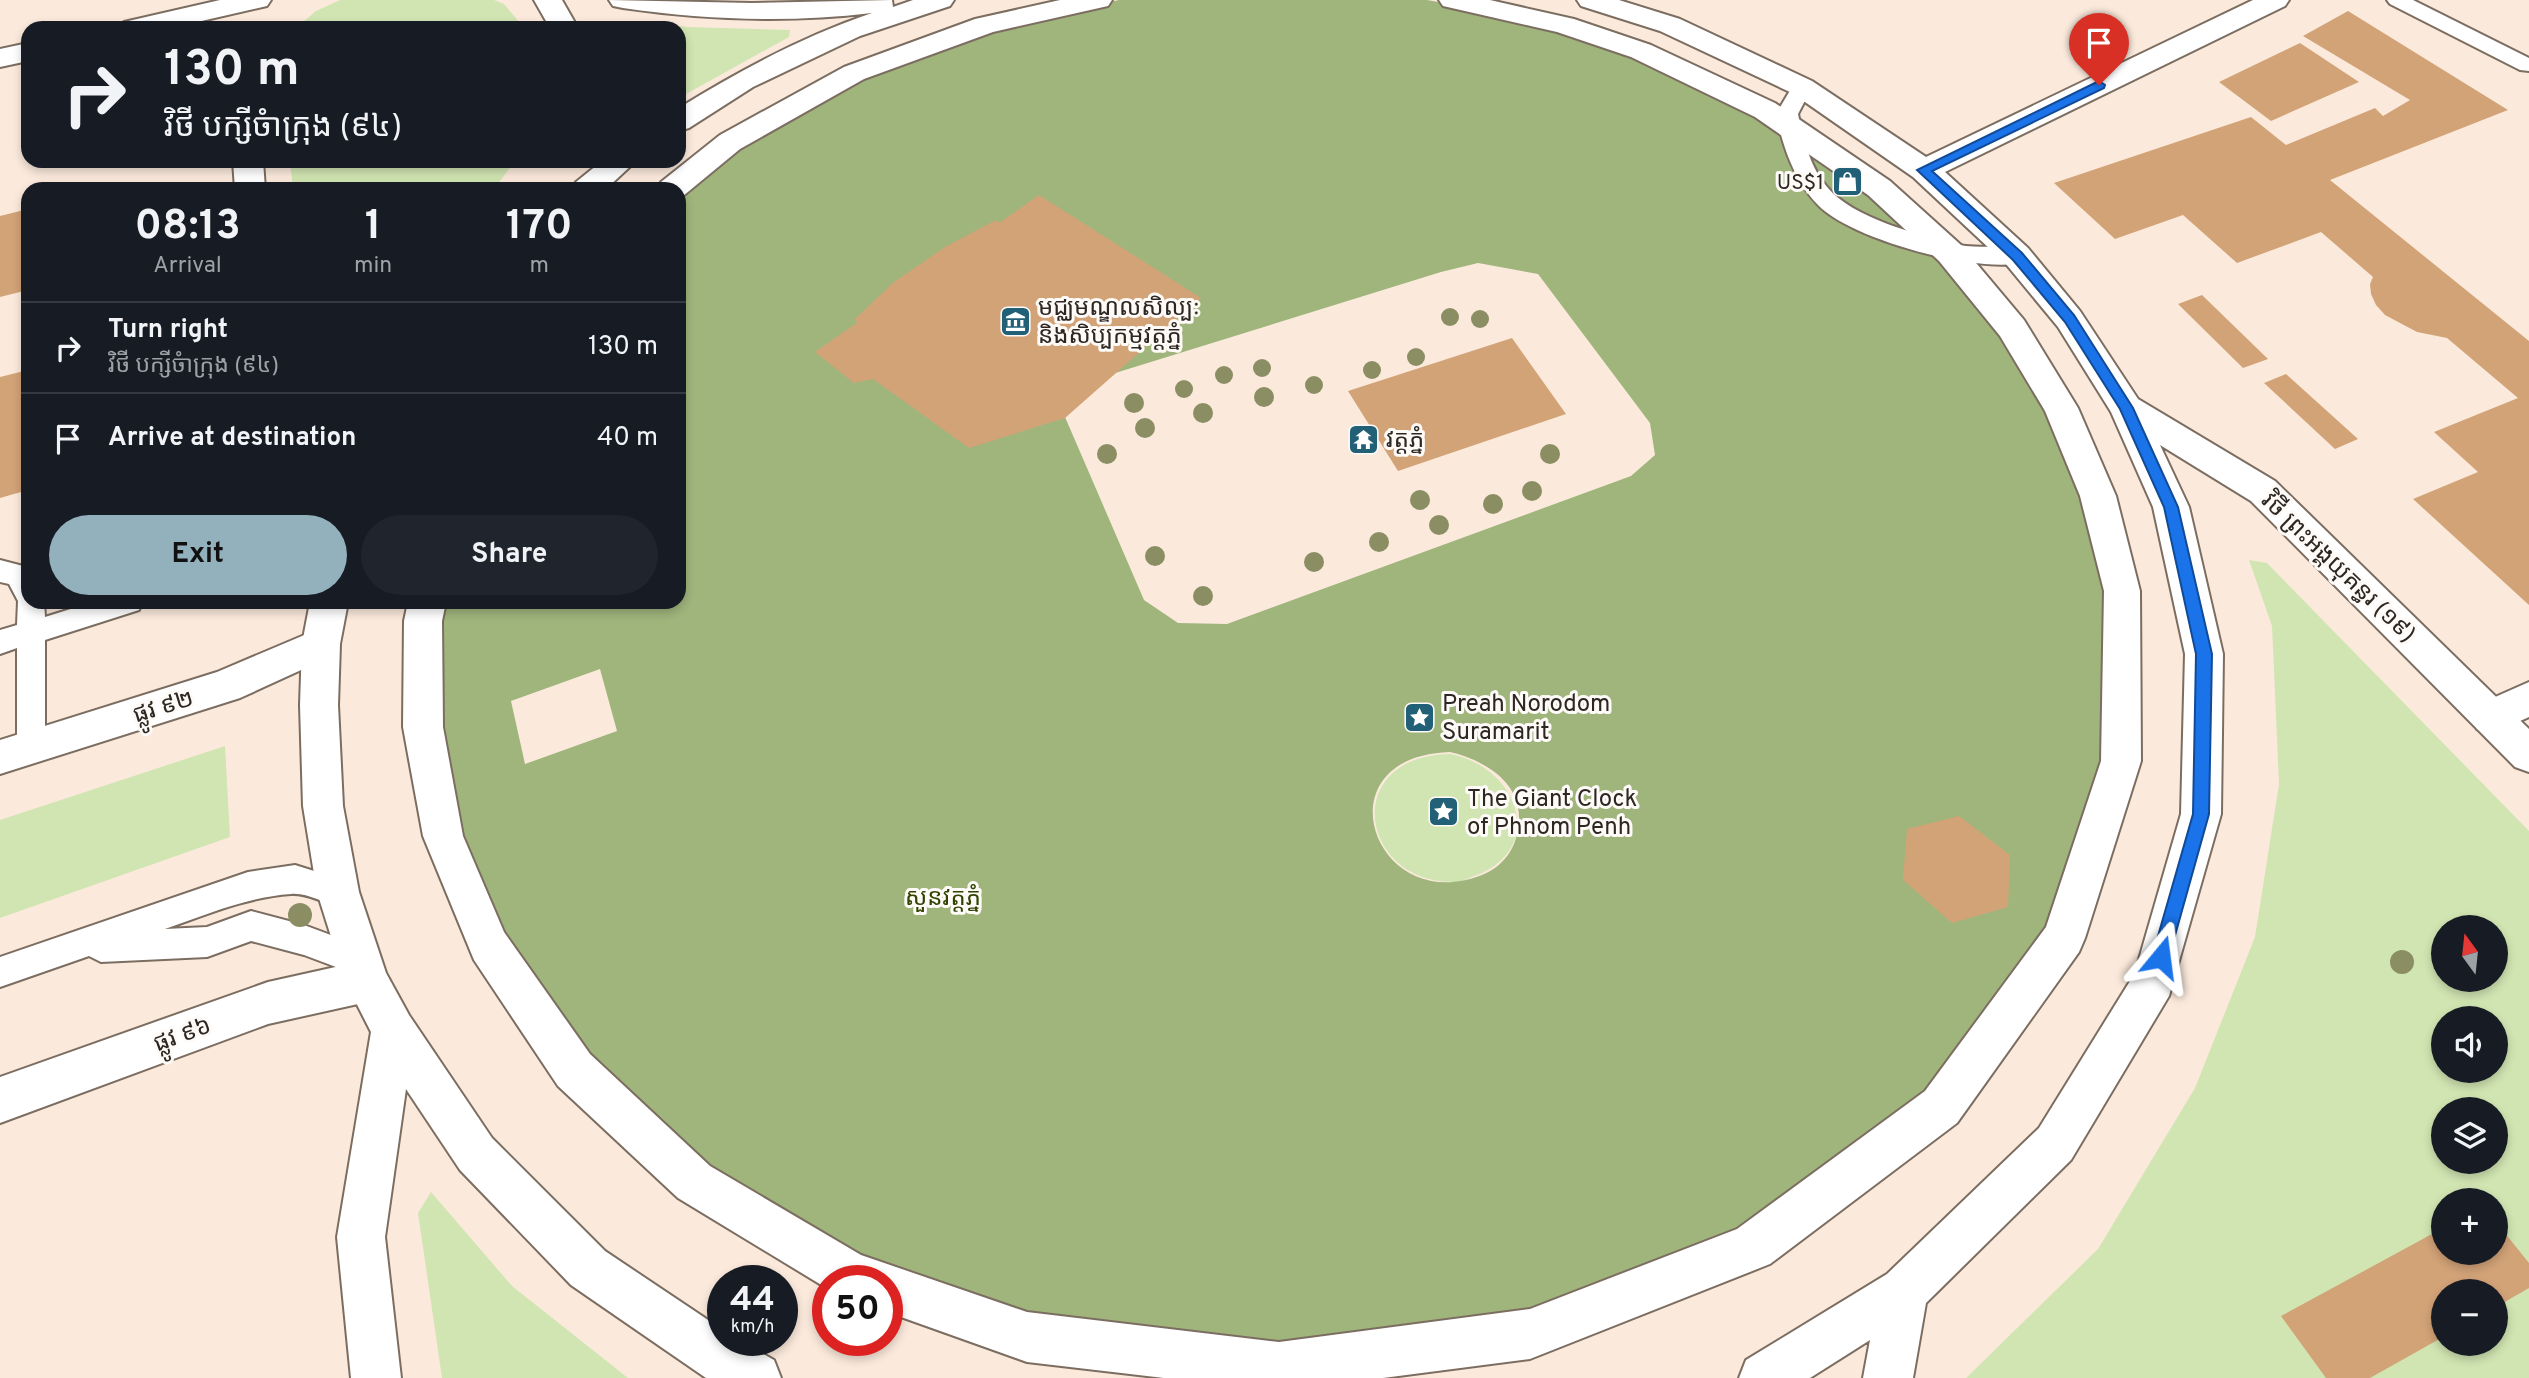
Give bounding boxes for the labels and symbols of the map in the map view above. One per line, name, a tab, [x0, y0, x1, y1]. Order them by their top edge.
pin	[2069, 13, 2129, 85]
shop icon: US$1	[1830, 165, 1864, 199]
place label: US$1	[1777, 170, 1824, 197]
place label: មជ្ឈមណ្ឌលសិល្បៈ និងសិប្បកម្មវត្តភ្នំ	[1038, 294, 1200, 352]
museum icon: មជ្ឈមណ្ឌលសិល្បៈ និងសិប្បកម្មវត្តភ្នំ	[998, 304, 1032, 338]
temple icon: វត្ដភ្នំ	[1346, 422, 1380, 456]
place label: វត្ដភ្នំ	[1386, 425, 1424, 456]
street label: វិថី ព្រះអង្គយុគន្ធរ (១៩)	[2254, 485, 2423, 650]
street label: ផ្លូវ ៩២	[130, 685, 199, 736]
place label: Preah Norodom Suramarit	[1442, 690, 1610, 748]
place icon: Preah Norodom Suramarit	[1402, 700, 1436, 734]
place label: The Giant Clock of Phnom Penh	[1467, 785, 1637, 843]
place icon: The Giant Clock of Phnom Penh	[1427, 795, 1461, 829]
park label: សួនវត្ដភ្នំ	[905, 883, 981, 914]
north arrow	[2431, 915, 2508, 992]
position arrow	[2124, 920, 2198, 994]
street label: ផ្លូវ ៩៦	[150, 1012, 217, 1065]
speed limit sign: 50	[812, 1265, 903, 1356]

